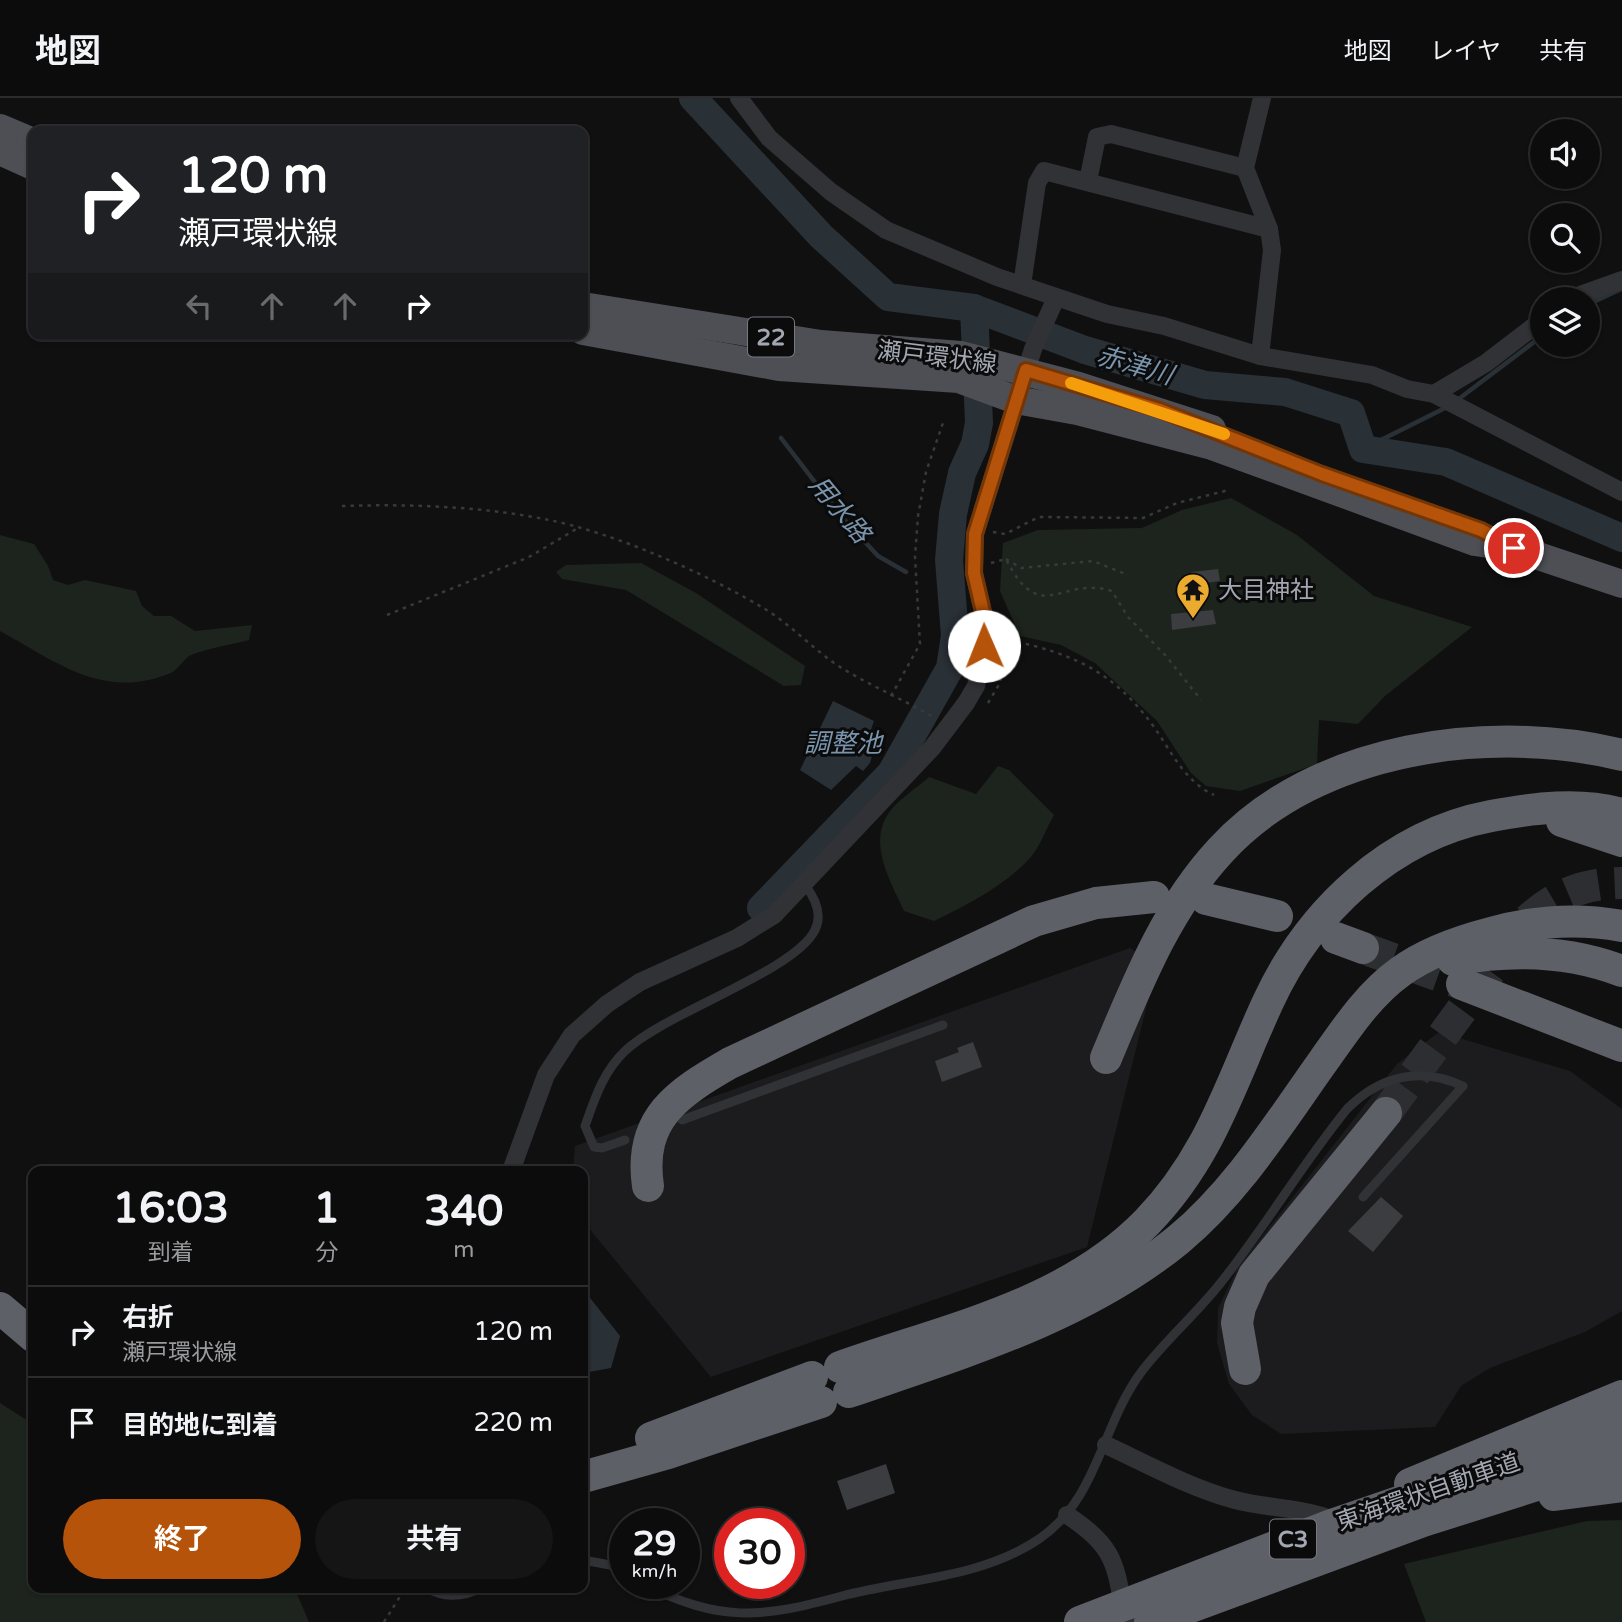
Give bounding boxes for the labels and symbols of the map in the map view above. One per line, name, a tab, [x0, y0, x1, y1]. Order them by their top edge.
road number: 22	[748, 318, 794, 356]
street label: 瀬戸環状線	[876, 336, 998, 379]
water label: 赤津川	[1093, 340, 1180, 392]
water label: 用水路	[803, 469, 878, 551]
pin	[1484, 518, 1544, 578]
temple icon: 大目神社	[1174, 571, 1212, 620]
place label: 大目神社	[1218, 576, 1314, 605]
position arrow	[947, 609, 1021, 683]
water label: 調整池	[804, 728, 885, 759]
street label: 東海環状自動車道	[1333, 1448, 1524, 1537]
speed limit sign: 30	[714, 1508, 805, 1599]
road number: C3	[1270, 1520, 1316, 1558]

